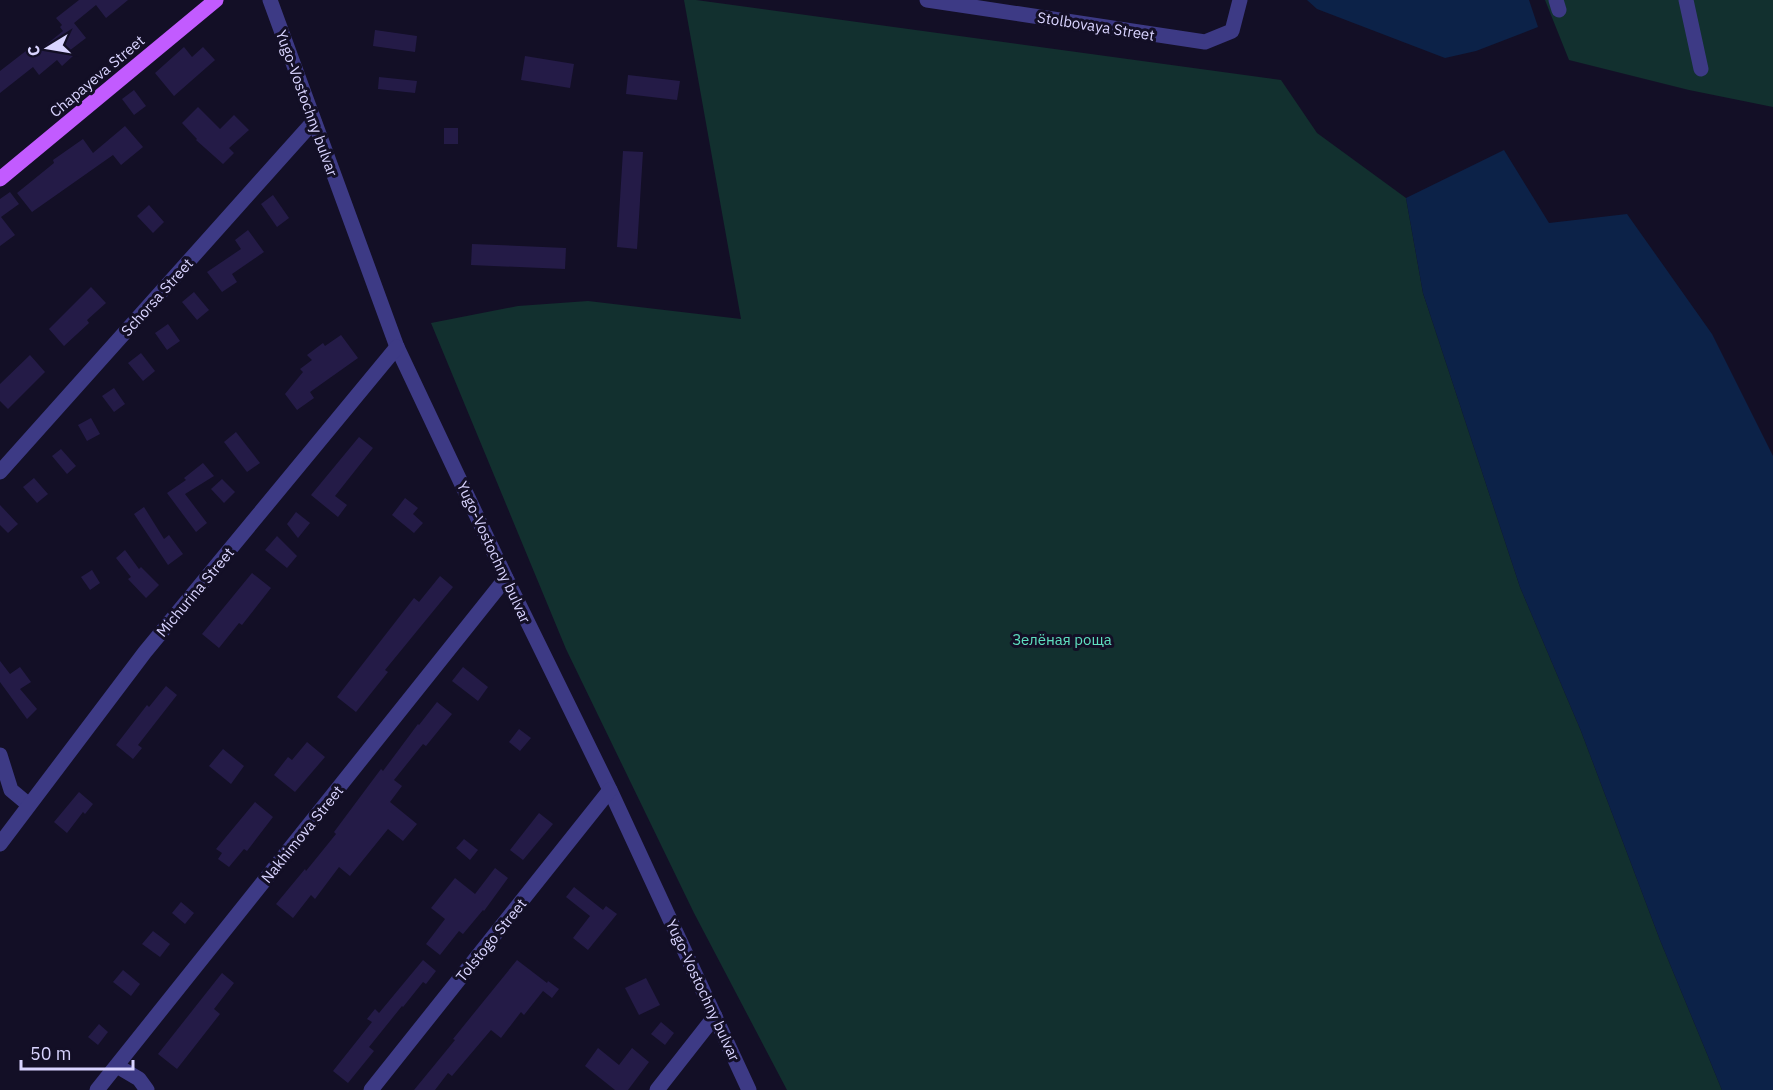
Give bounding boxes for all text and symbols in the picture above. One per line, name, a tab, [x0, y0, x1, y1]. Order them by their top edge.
street label: Stolbovaya Street	[1036, 7, 1156, 45]
north arrow	[18, 18, 78, 78]
street label: Yugo-Vostochny bulvar	[272, 27, 342, 179]
street label: Chapayeva Street	[46, 31, 148, 121]
text: С	[22, 44, 44, 58]
street label: Schorsa Street	[117, 254, 197, 340]
street label: Yugo-Vostochny bulvar	[453, 478, 535, 626]
street label: Michurina Street	[152, 543, 238, 641]
park label: Зелёная роща	[1012, 630, 1112, 649]
street label: Nakhimova Street	[257, 781, 347, 887]
street label: Tolstogo Street	[452, 894, 530, 986]
street label: Yugo-Vostochny bulvar	[662, 916, 744, 1064]
scale bar	[21, 1033, 134, 1071]
text: 50 m	[30, 1042, 72, 1065]

